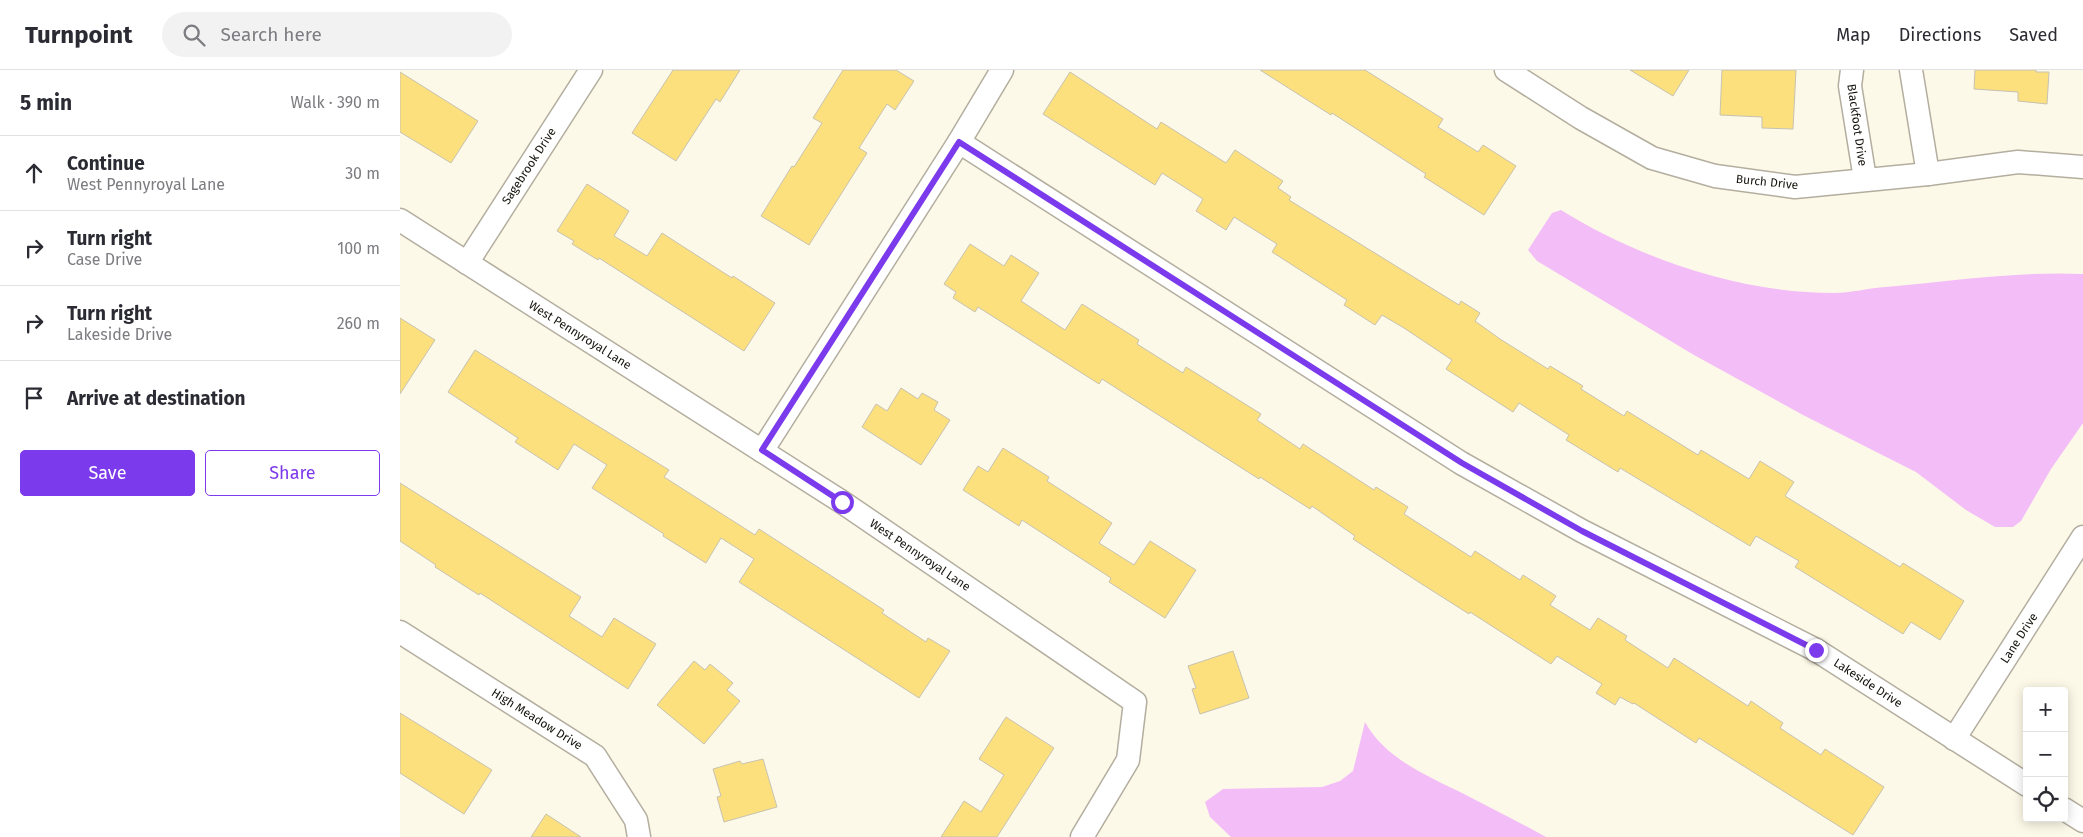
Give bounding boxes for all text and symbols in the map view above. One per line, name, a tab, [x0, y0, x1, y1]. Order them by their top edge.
search box	[162, 12, 512, 57]
text: Turnpoint	[25, 21, 132, 49]
icon: search	[180, 21, 208, 49]
text: Search here	[220, 23, 322, 46]
text: Map	[1836, 24, 1871, 46]
text: Directions	[1899, 24, 1981, 46]
text: Saved	[2009, 24, 2058, 46]
street label: Blackfoot Drive	[1844, 83, 1870, 167]
text: 5 min	[20, 90, 72, 116]
text: Walk · 390 m	[290, 93, 380, 112]
street label: Sagebrook Drive	[499, 125, 559, 207]
text: Continue	[67, 152, 145, 175]
icon: ahead	[20, 159, 48, 187]
text: 30 m	[345, 164, 380, 183]
street label: Burch Drive	[1735, 172, 1799, 192]
text: West Pennyroyal Lane	[67, 175, 225, 194]
text: Turn right	[67, 227, 152, 250]
icon: right	[20, 234, 48, 262]
text: 100 m	[337, 239, 380, 258]
text: Case Drive	[67, 250, 142, 269]
street label: West Pennyroyal Lane	[526, 298, 634, 372]
text: Turn right	[67, 302, 152, 325]
icon: right	[20, 309, 48, 337]
text: 260 m	[337, 314, 380, 333]
text: Lakeside Drive	[67, 325, 172, 344]
icon: arrive	[20, 384, 48, 412]
text: Arrive at destination	[67, 387, 246, 410]
button: Save	[20, 450, 195, 496]
button: Share	[205, 450, 380, 496]
route start	[831, 491, 854, 514]
street label: West Pennyroyal Lane	[867, 516, 973, 594]
street label: Lane Drive	[1998, 610, 2040, 666]
route end	[1805, 639, 1828, 662]
street label: Lakeside Drive	[1831, 656, 1905, 710]
street label: High Meadow Drive	[489, 685, 585, 753]
map controls	[2023, 687, 2068, 822]
button: +	[2023, 687, 2068, 732]
button: −	[2023, 732, 2068, 777]
button: locate	[2023, 777, 2068, 822]

